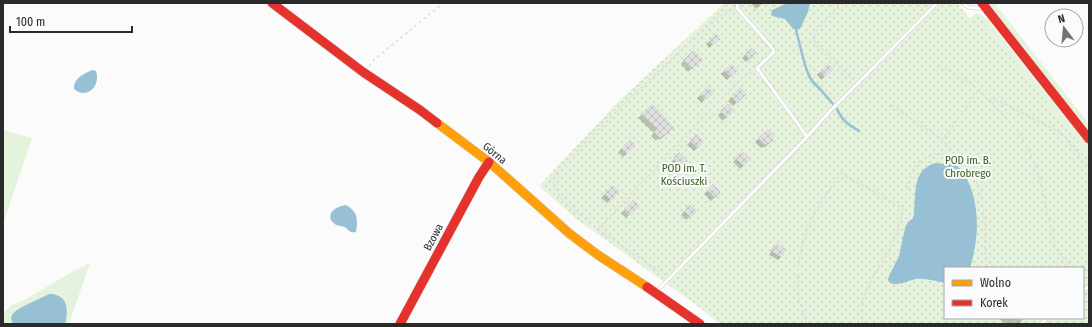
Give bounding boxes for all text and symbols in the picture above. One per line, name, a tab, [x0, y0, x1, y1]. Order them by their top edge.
scale bar	[10, 8, 132, 34]
north arrow	[1044, 8, 1084, 48]
text: N	[1056, 12, 1066, 26]
text: 100 m	[16, 15, 45, 29]
street label: Górna	[480, 140, 509, 167]
park label: POD im. B. Chrobrego	[945, 154, 991, 180]
park label: POD im. T. Kościuszki	[661, 162, 707, 188]
street label: Bzowa	[421, 222, 446, 253]
legend	[944, 267, 1084, 319]
text: Wolno	[980, 276, 1011, 290]
text: Korek	[980, 296, 1008, 310]

